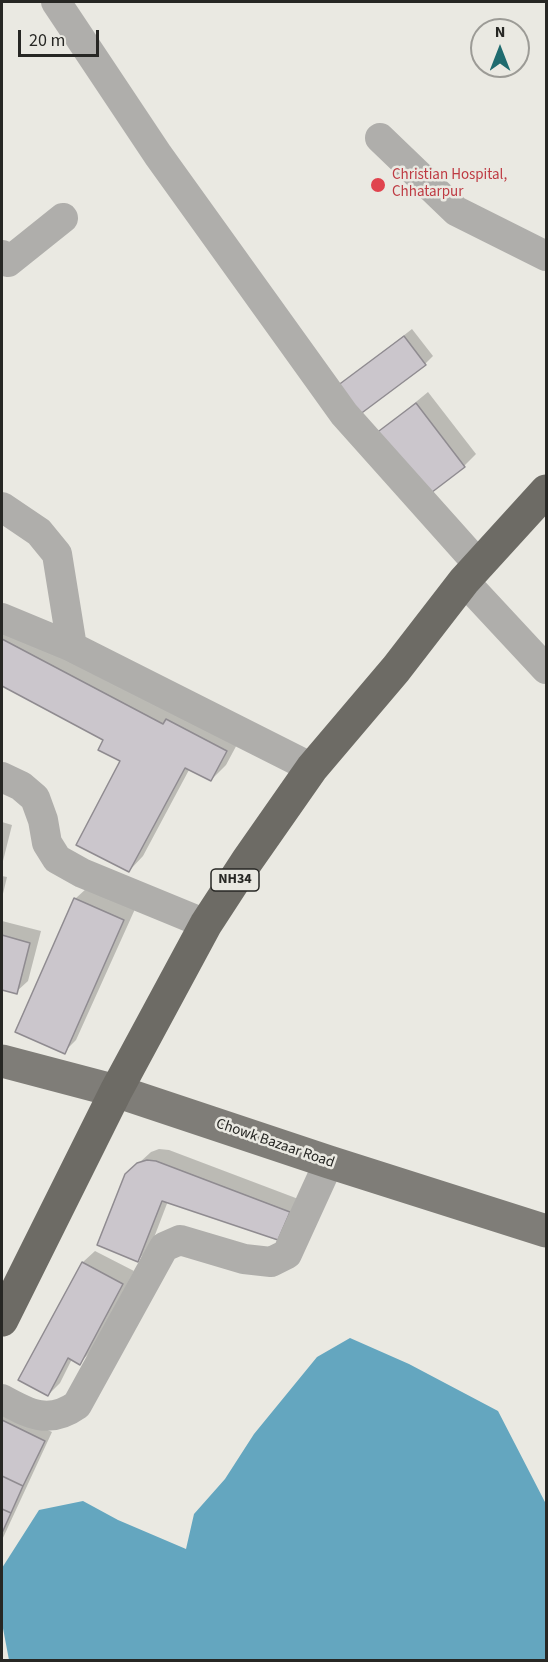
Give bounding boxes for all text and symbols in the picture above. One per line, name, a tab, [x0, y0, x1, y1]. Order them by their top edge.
scale bar	[21, 18, 102, 56]
north arrow	[470, 18, 530, 78]
text: N	[495, 21, 505, 43]
text: 20 m	[29, 28, 65, 53]
place label: Christian Hospital, Chhatarpur	[392, 167, 507, 202]
marker: Christian Hospital, Chhatarpur	[369, 176, 387, 194]
road number: NH34	[211, 869, 259, 891]
street label: Chowk Bazaar Road	[213, 1115, 337, 1173]

